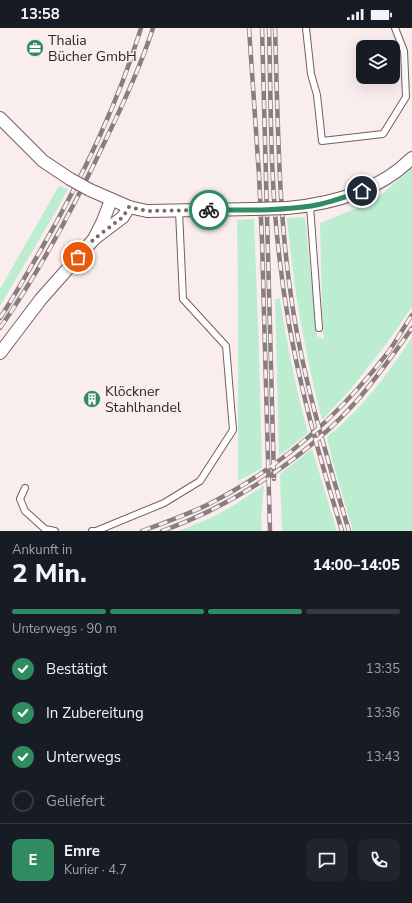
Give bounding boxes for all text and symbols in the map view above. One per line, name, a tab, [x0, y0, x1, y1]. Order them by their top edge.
text: 13:58	[20, 4, 60, 24]
place label: Thalia Bücher GmbH	[48, 31, 137, 66]
office icon: Thalia Bücher GmbH	[25, 38, 45, 58]
map controls	[356, 40, 400, 84]
button: layers	[356, 40, 400, 84]
pin	[345, 174, 379, 208]
icon: home	[351, 180, 373, 202]
courier	[189, 190, 229, 230]
icon: bike	[198, 199, 220, 221]
pin	[61, 240, 95, 274]
icon: bag	[67, 246, 89, 268]
place label: Klöckner Stahlhandel	[105, 382, 182, 417]
building icon: Klöckner Stahlhandel	[82, 389, 102, 409]
text: Ankunft in	[12, 541, 72, 559]
text: 14:00–14:05	[313, 555, 400, 575]
text: 2 Min.	[12, 556, 87, 591]
text: Unterwegs · 90 m	[12, 620, 117, 638]
icon: check	[12, 658, 34, 680]
text: Bestätigt	[46, 659, 107, 679]
text: 13:35	[366, 660, 400, 678]
icon: check	[12, 702, 34, 724]
text: In Zubereitung	[46, 703, 144, 723]
text: 13:36	[366, 704, 400, 722]
icon: check	[12, 746, 34, 768]
text: Unterwegs	[46, 747, 121, 767]
text: 13:43	[366, 748, 400, 766]
text: Geliefert	[46, 791, 105, 811]
button: chat	[306, 839, 348, 881]
button: phone	[358, 839, 400, 881]
text: Emre	[64, 841, 100, 861]
text: E	[29, 850, 37, 870]
text: Kurier · 4.7	[64, 861, 127, 879]

